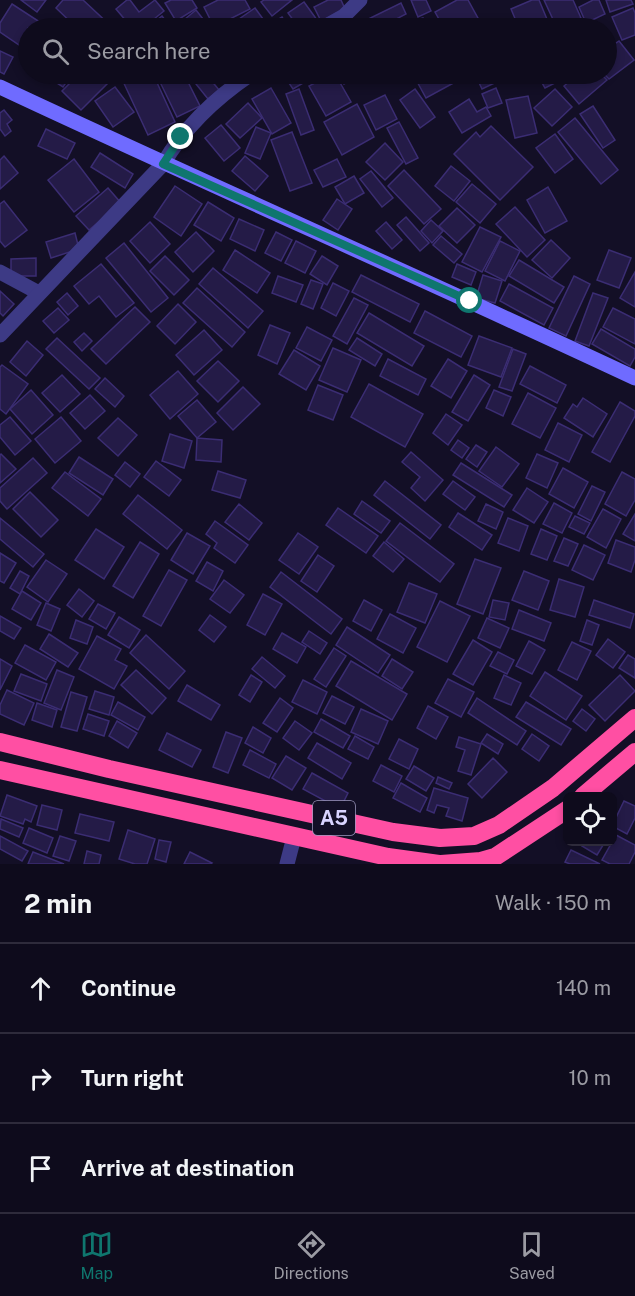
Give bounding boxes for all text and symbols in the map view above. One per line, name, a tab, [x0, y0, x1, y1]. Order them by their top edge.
search box	[18, 18, 617, 84]
icon: search	[39, 35, 72, 68]
text: Search here	[87, 38, 211, 64]
route end	[167, 123, 193, 149]
route start	[456, 287, 482, 313]
map controls	[563, 792, 617, 846]
button: locate	[563, 792, 617, 846]
road number: A5	[313, 801, 355, 835]
text: 2 min	[24, 888, 92, 919]
text: Walk · 150 m	[495, 891, 611, 915]
icon: ahead	[24, 972, 57, 1005]
text: Continue	[81, 975, 176, 1001]
text: 140 m	[556, 976, 611, 1000]
icon: right	[24, 1062, 57, 1095]
text: Turn right	[81, 1065, 184, 1091]
text: 10 m	[568, 1066, 611, 1090]
icon: arrive	[24, 1152, 57, 1185]
text: Arrive at destination	[81, 1155, 294, 1181]
tab: Map	[80, 1228, 113, 1283]
tab: Directions	[274, 1228, 349, 1283]
tab: Saved	[509, 1228, 555, 1283]

